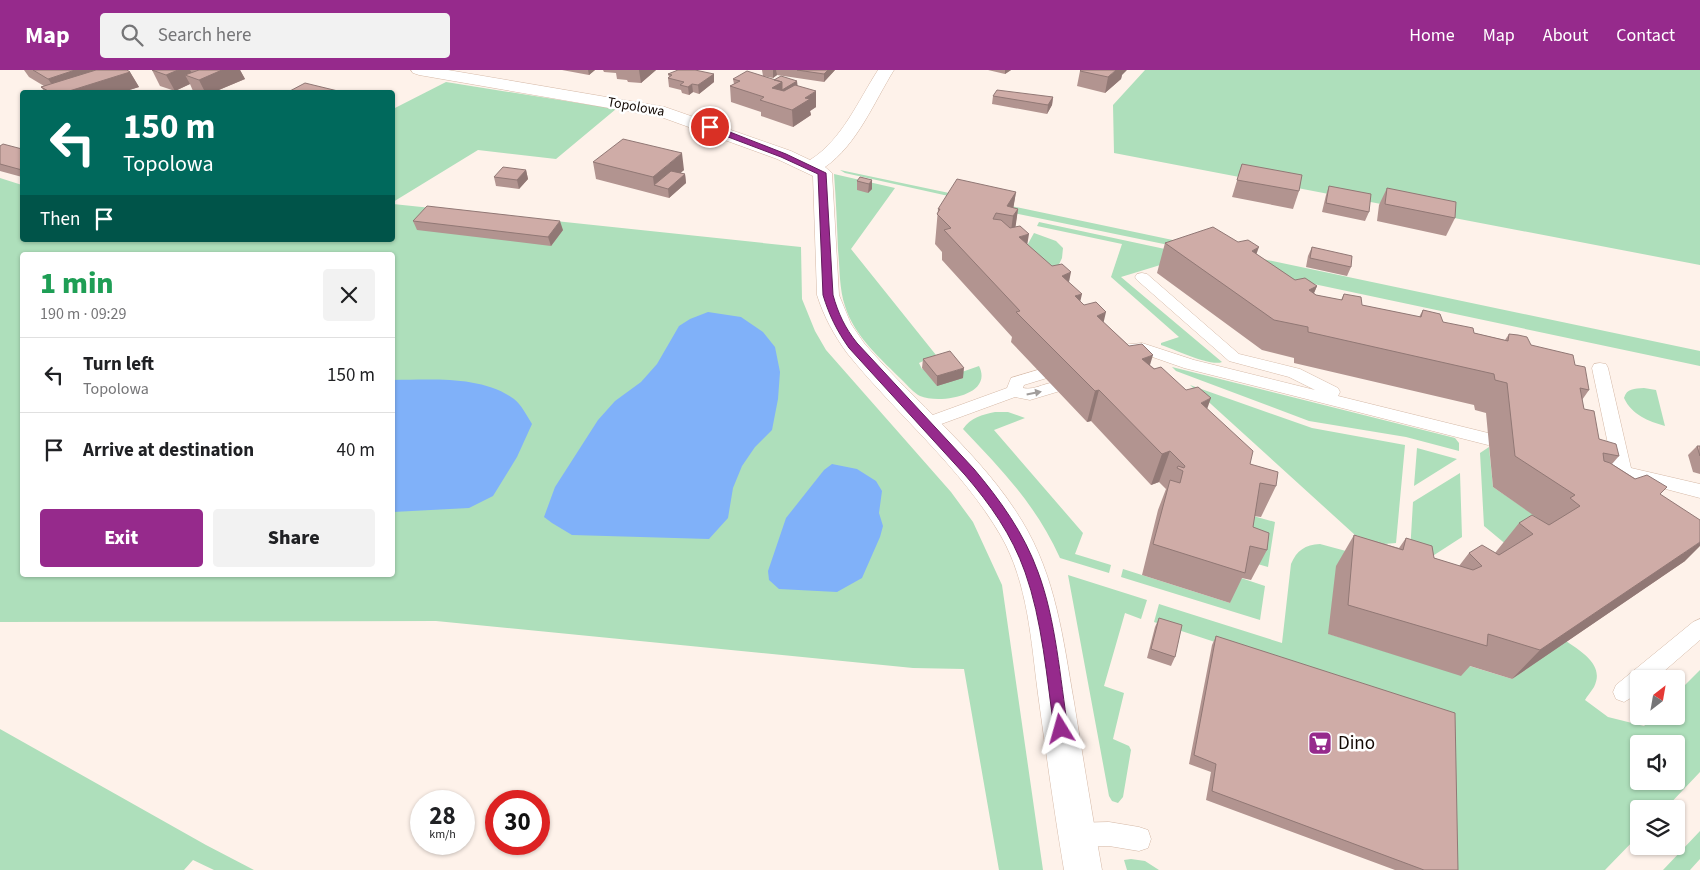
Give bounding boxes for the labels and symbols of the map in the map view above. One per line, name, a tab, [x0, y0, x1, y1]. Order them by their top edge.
street label: Topolowa	[606, 92, 666, 122]
pin	[689, 106, 731, 148]
one-way arrow	[1026, 388, 1042, 396]
north arrow	[1630, 670, 1685, 725]
position arrow	[1034, 702, 1086, 754]
supermarket icon: Dino	[1307, 730, 1333, 756]
place label: Dino	[1338, 730, 1375, 757]
speed limit sign: 30	[485, 790, 550, 855]

